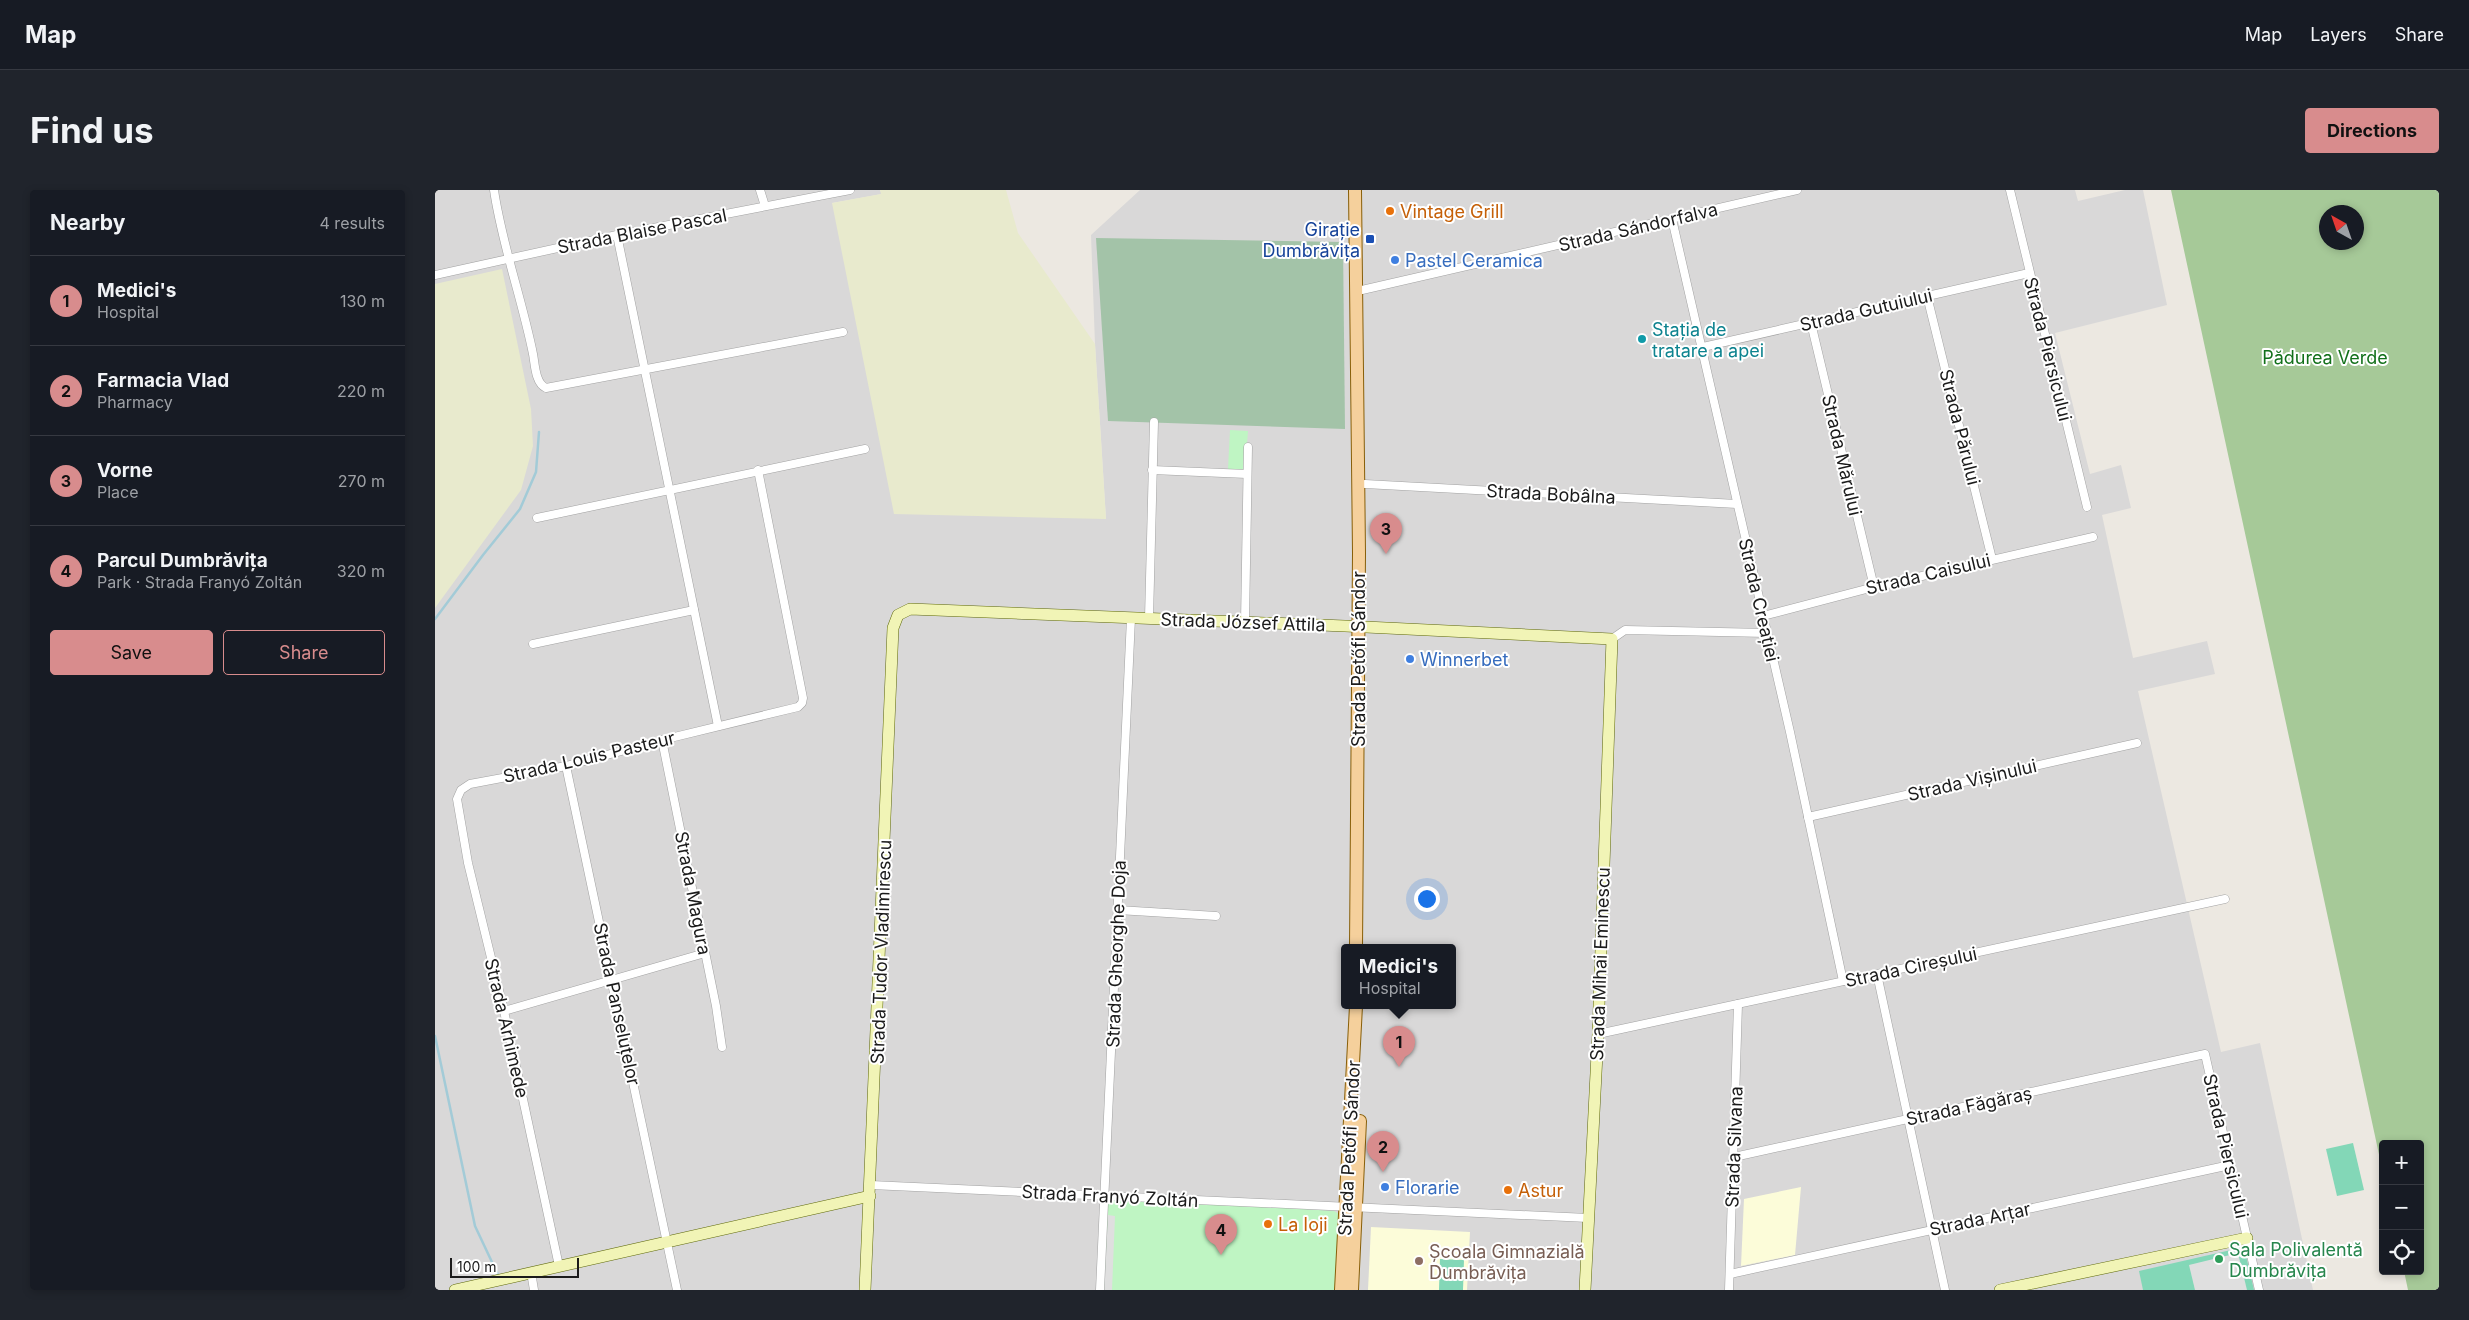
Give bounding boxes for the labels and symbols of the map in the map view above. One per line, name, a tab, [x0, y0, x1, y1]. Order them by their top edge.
street label: Strada Sándorfalva	[1556, 198, 1720, 256]
place label: Vintage Grill	[1400, 201, 1504, 222]
street label: Strada Blaise Pascal	[555, 204, 729, 258]
marker: Vintage Grill	[1384, 205, 1396, 217]
north arrow	[2319, 205, 2364, 250]
place label: Girație Dumbrăvița	[1262, 219, 1360, 262]
marker: Girație Dumbrăvița	[1364, 233, 1376, 245]
place label: Pastel Ceramica	[1405, 250, 1543, 271]
marker: Pastel Ceramica	[1389, 254, 1401, 266]
street label: Strada Piersicului	[2020, 275, 2076, 423]
street label: Strada Gutuiului	[1798, 285, 1934, 335]
place label: Stația de tratare a apei	[1652, 319, 1764, 361]
marker: Stația de tratare a apei	[1636, 333, 1648, 345]
park label: Pădurea Verde	[2262, 347, 2388, 368]
street label: Strada Părului	[1935, 367, 1985, 487]
street label: Strada Mărului	[1818, 392, 1866, 518]
street label: Strada Bobâlna	[1486, 480, 1616, 508]
pin: 3	[1370, 513, 1402, 554]
street label: Strada Creației	[1734, 536, 1783, 664]
street label: Strada Caisului	[1863, 549, 1993, 599]
street label: Strada Petőfi Sándor	[1348, 571, 1369, 747]
street label: Strada József Attila	[1160, 609, 1326, 635]
place label: Winnerbet	[1420, 649, 1508, 670]
marker: Winnerbet	[1404, 653, 1416, 665]
street label: Strada Louis Pasteur	[501, 727, 677, 787]
street label: Strada Vișinului	[1905, 755, 2039, 806]
street label: Strada Magura	[671, 829, 715, 957]
street label: Strada Tudor Vladimirescu	[867, 839, 895, 1065]
street label: Strada Gheorghe Doja	[1102, 860, 1130, 1048]
street label: Strada Mihai Eminescu	[1586, 867, 1614, 1061]
your location	[1414, 886, 1440, 912]
street label: Strada Panseluțelor	[589, 921, 645, 1088]
street label: Strada Cireșului	[1843, 943, 1979, 992]
street label: Strada Arhimede	[481, 956, 533, 1100]
pin: 1	[1383, 1026, 1415, 1067]
street label: Strada Petőfi Sándor	[1334, 1059, 1364, 1236]
street label: Strada Piersicului	[2199, 1072, 2253, 1220]
street label: Strada Făgăraș	[1904, 1082, 2034, 1131]
street label: Strada Silvana	[1721, 1086, 1747, 1208]
pin: 2	[1367, 1131, 1399, 1172]
place label: Florarie	[1395, 1177, 1460, 1198]
place label: Astur	[1518, 1180, 1563, 1201]
street label: Strada Franyó Zoltán	[1021, 1181, 1199, 1211]
marker: Florarie	[1379, 1181, 1391, 1193]
marker: Astur	[1502, 1184, 1514, 1196]
street label: Strada Arțar	[1928, 1198, 2033, 1241]
pin: 4	[1205, 1214, 1237, 1255]
place label: La Ioji	[1278, 1214, 1328, 1235]
marker: La Ioji	[1262, 1218, 1274, 1230]
place label: Sala Polivalentă Dumbrăvița	[2229, 1239, 2363, 1282]
place label: Școala Gimnazială Dumbrăvița	[1429, 1241, 1585, 1284]
marker: Sala Polivalentă Dumbrăvița	[2213, 1253, 2225, 1265]
scale bar	[450, 1255, 579, 1278]
marker: Școala Gimnazială Dumbrăvița	[1413, 1255, 1425, 1267]

